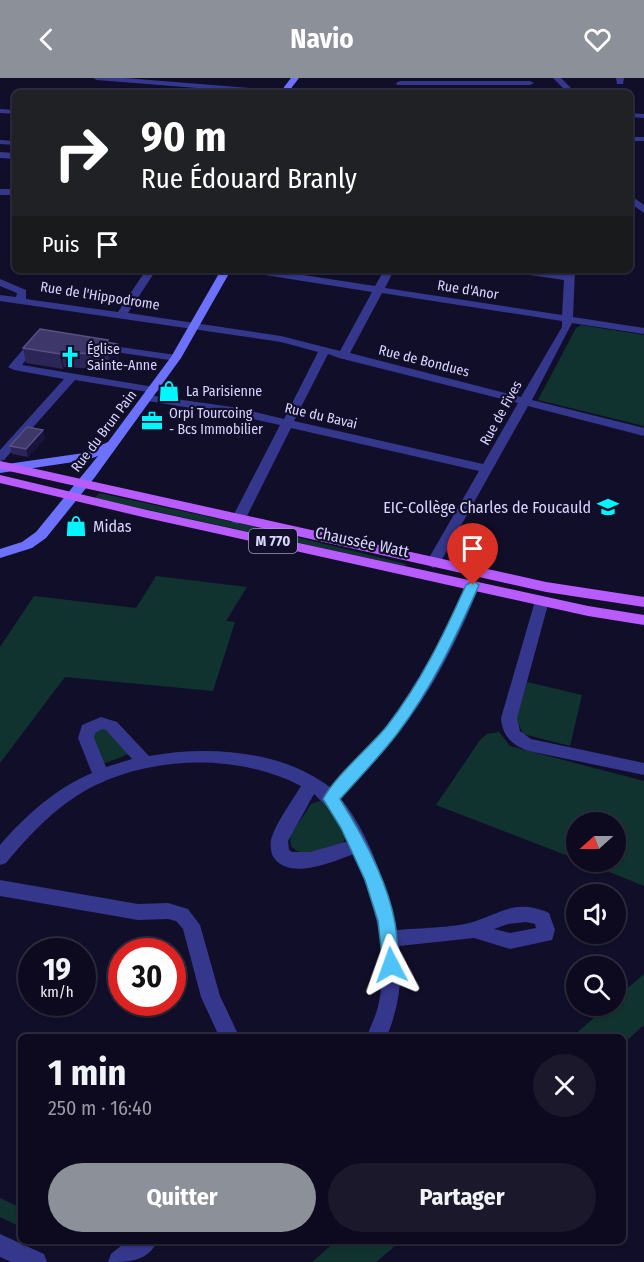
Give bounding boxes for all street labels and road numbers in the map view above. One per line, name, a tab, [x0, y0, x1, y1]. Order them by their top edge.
street label: Rue d'Anor	[436, 277, 500, 303]
street label: Rue de l'Hippodrome	[39, 278, 161, 314]
street label: Rue de Bondues	[377, 342, 471, 380]
street label: Rue de Fives	[476, 378, 526, 448]
street label: Rue du Brun Pain	[68, 387, 140, 475]
street label: Rue du Bavai	[283, 399, 359, 433]
street label: Chaussée Watt	[313, 523, 411, 561]
road number: M 770	[249, 529, 297, 553]

